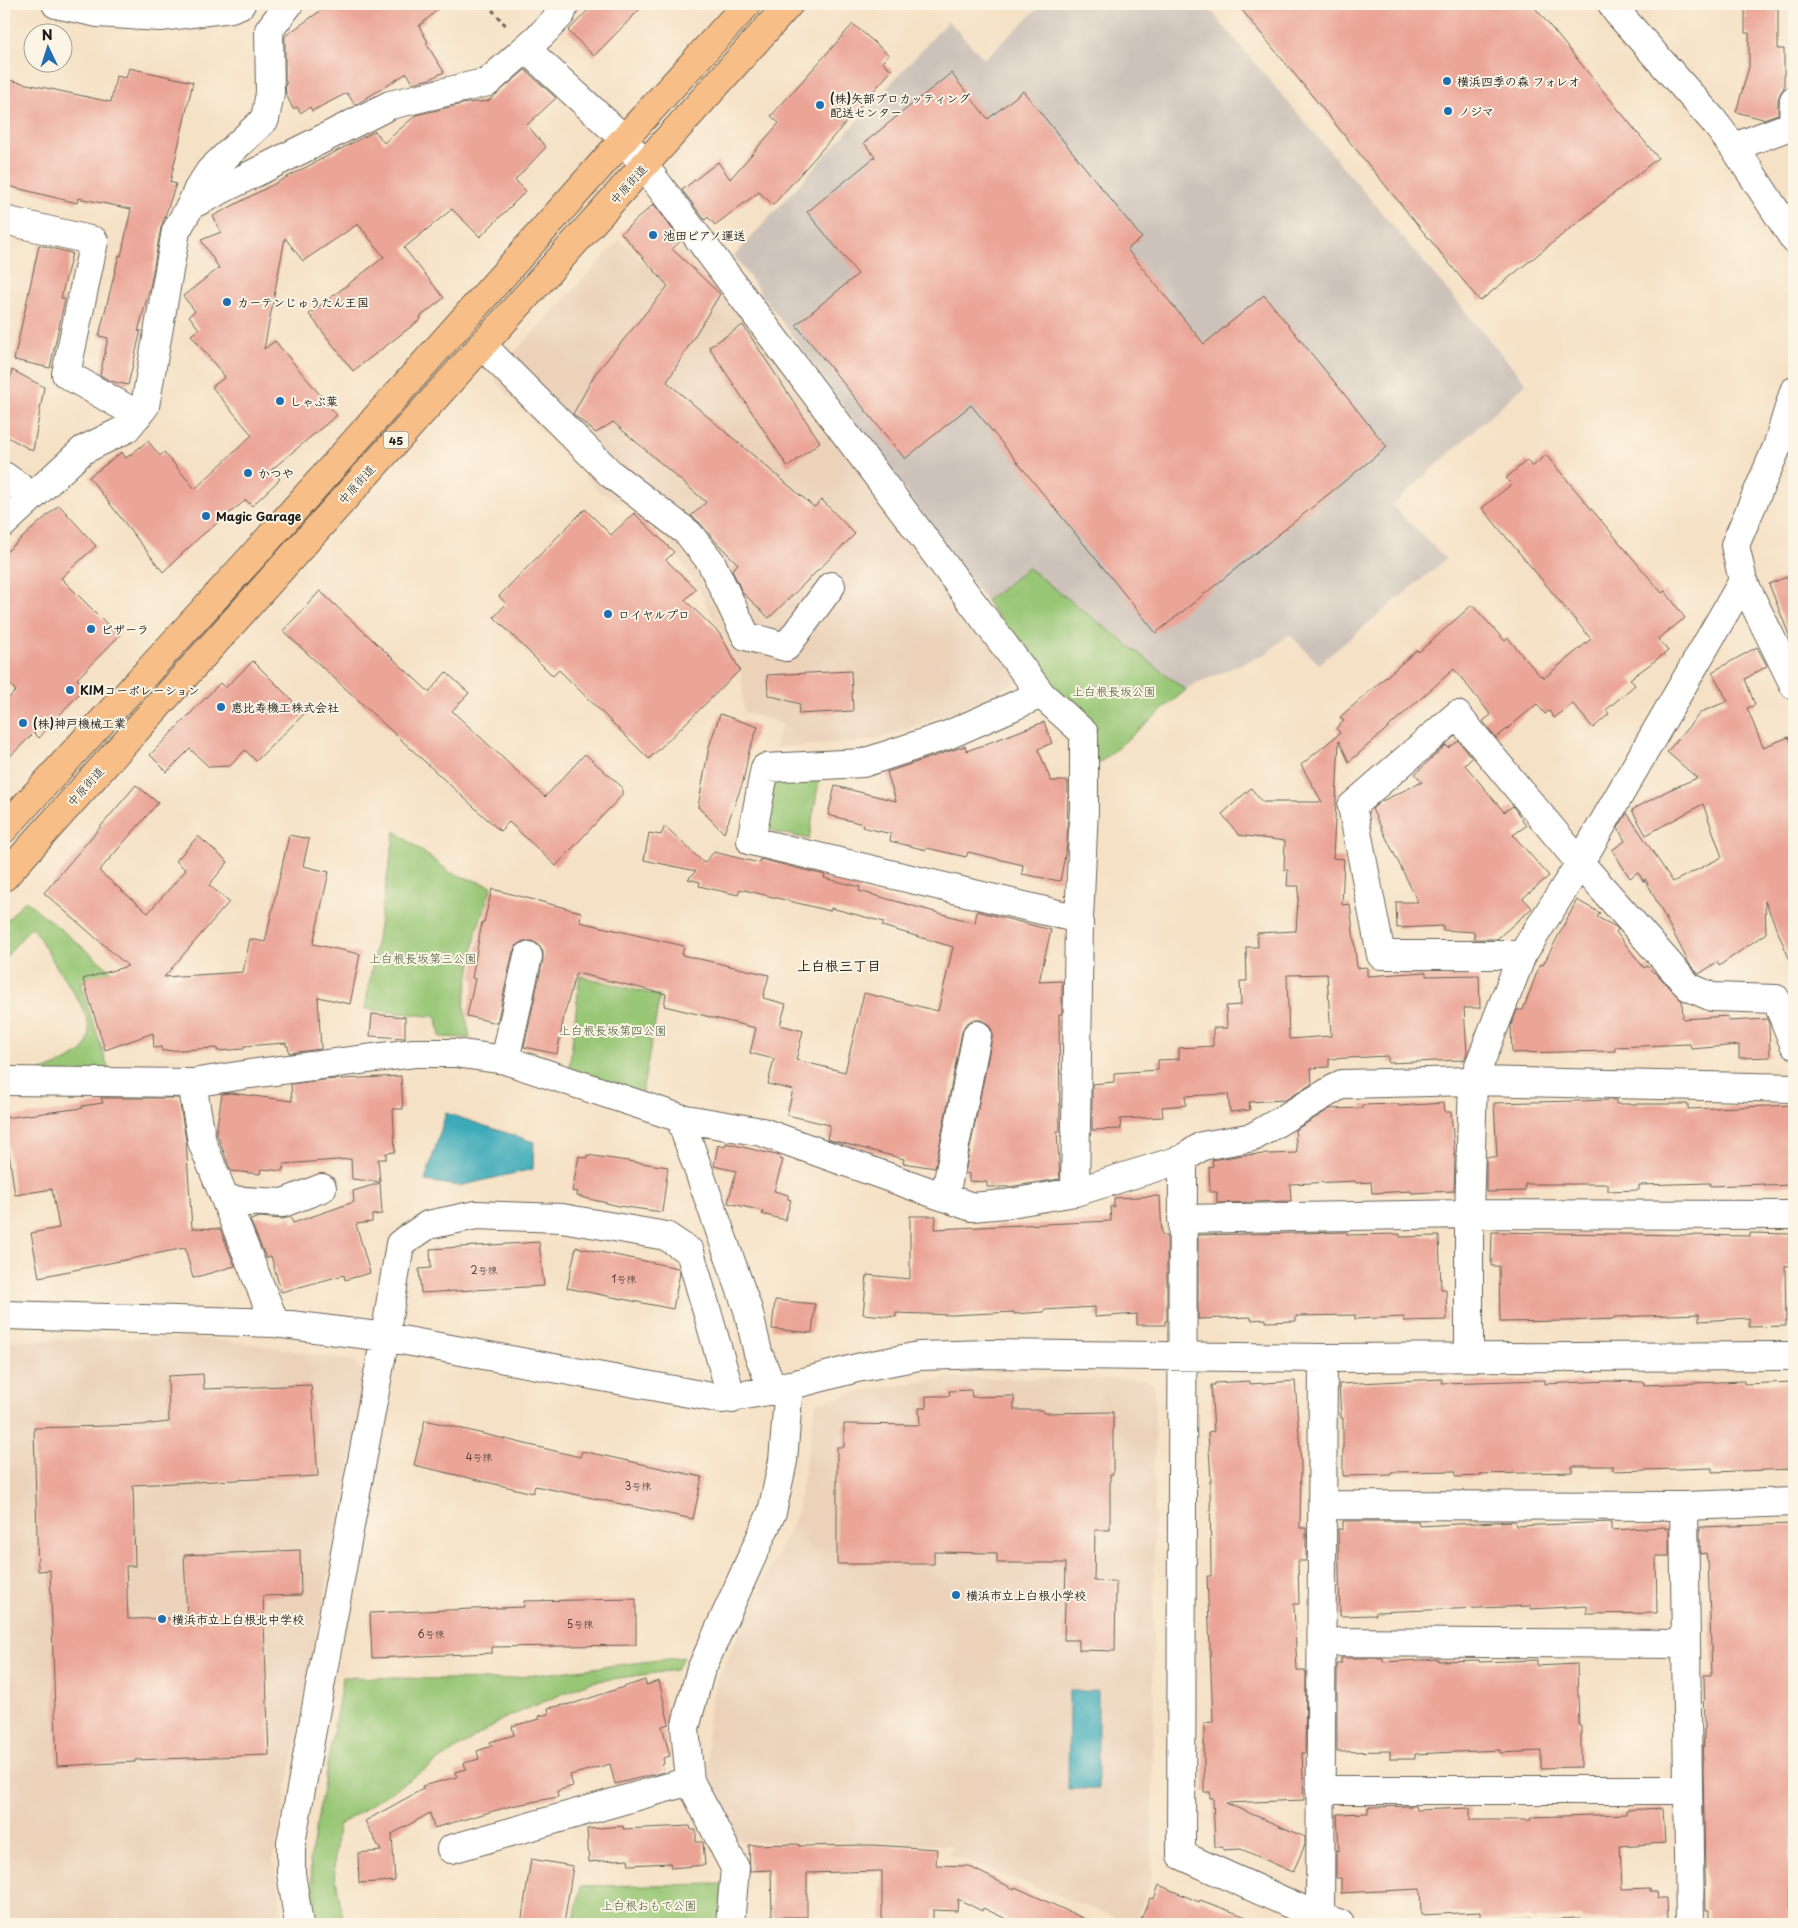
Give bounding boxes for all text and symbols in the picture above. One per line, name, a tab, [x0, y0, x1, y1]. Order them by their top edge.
north arrow	[22, 22, 72, 72]
text: N	[41, 24, 53, 45]
place label: 横浜四季の森 フォレオ	[1457, 72, 1580, 90]
marker: 横浜四季の森 フォレオ	[1441, 75, 1453, 87]
place label: (株)矢部プロカッティング 配送センター	[830, 89, 970, 121]
marker: (株)矢部プロカッティング 配送センター	[814, 99, 826, 111]
place label: ノジマ	[1458, 102, 1494, 120]
marker: ノジマ	[1442, 105, 1454, 117]
street label: 中原街道	[605, 160, 651, 208]
place label: 池田ピアノ運送	[663, 226, 746, 244]
marker: 池田ピアノ運送	[647, 229, 659, 241]
place label: カーテンじゅうたん王国	[237, 293, 369, 311]
marker: カーテンじゅうたん王国	[221, 296, 233, 308]
place label: しゃぶ葉	[290, 392, 338, 410]
marker: しゃぶ葉	[274, 395, 286, 407]
road number: 45	[384, 432, 408, 448]
street label: 中原街道	[333, 460, 379, 508]
place label: かつや	[258, 464, 294, 482]
marker: かつや	[242, 467, 254, 479]
place label: Magic Garage	[216, 507, 302, 525]
marker: Magic Garage	[200, 510, 212, 522]
place label: ロイヤルプロ	[618, 605, 690, 623]
marker: ロイヤルプロ	[602, 608, 614, 620]
place label: ピザーラ	[101, 620, 149, 638]
marker: ピザーラ	[85, 623, 97, 635]
place label: KIMコーポレーション	[80, 681, 200, 699]
park label: 上白根長坂公園	[1072, 682, 1156, 700]
marker: KIMコーポレーション	[64, 684, 76, 696]
place label: 恵比寿機工株式会社	[231, 698, 339, 716]
marker: 恵比寿機工株式会社	[215, 701, 227, 713]
place label: (株)神戸機械工業	[33, 714, 126, 732]
marker: (株)神戸機械工業	[17, 717, 29, 729]
street label: 中原街道	[62, 762, 108, 810]
park label: 上白根長坂第三公園	[369, 949, 477, 967]
district label: 上白根三丁目	[797, 955, 881, 976]
park label: 上白根長坂第四公園	[559, 1021, 667, 1039]
house number: 2号棟	[470, 1262, 498, 1277]
house number: 1号棟	[612, 1271, 636, 1286]
house number: 4号棟	[466, 1449, 492, 1464]
house number: 3号棟	[625, 1478, 651, 1493]
place label: 横浜市立上白根小学校	[966, 1586, 1086, 1604]
marker: 横浜市立上白根小学校	[950, 1589, 962, 1601]
place label: 横浜市立上白根北中学校	[172, 1610, 304, 1628]
marker: 横浜市立上白根北中学校	[156, 1613, 168, 1625]
house number: 5号棟	[567, 1616, 593, 1631]
house number: 6号棟	[417, 1626, 445, 1641]
park label: 上白根おもて公園	[601, 1896, 697, 1914]

